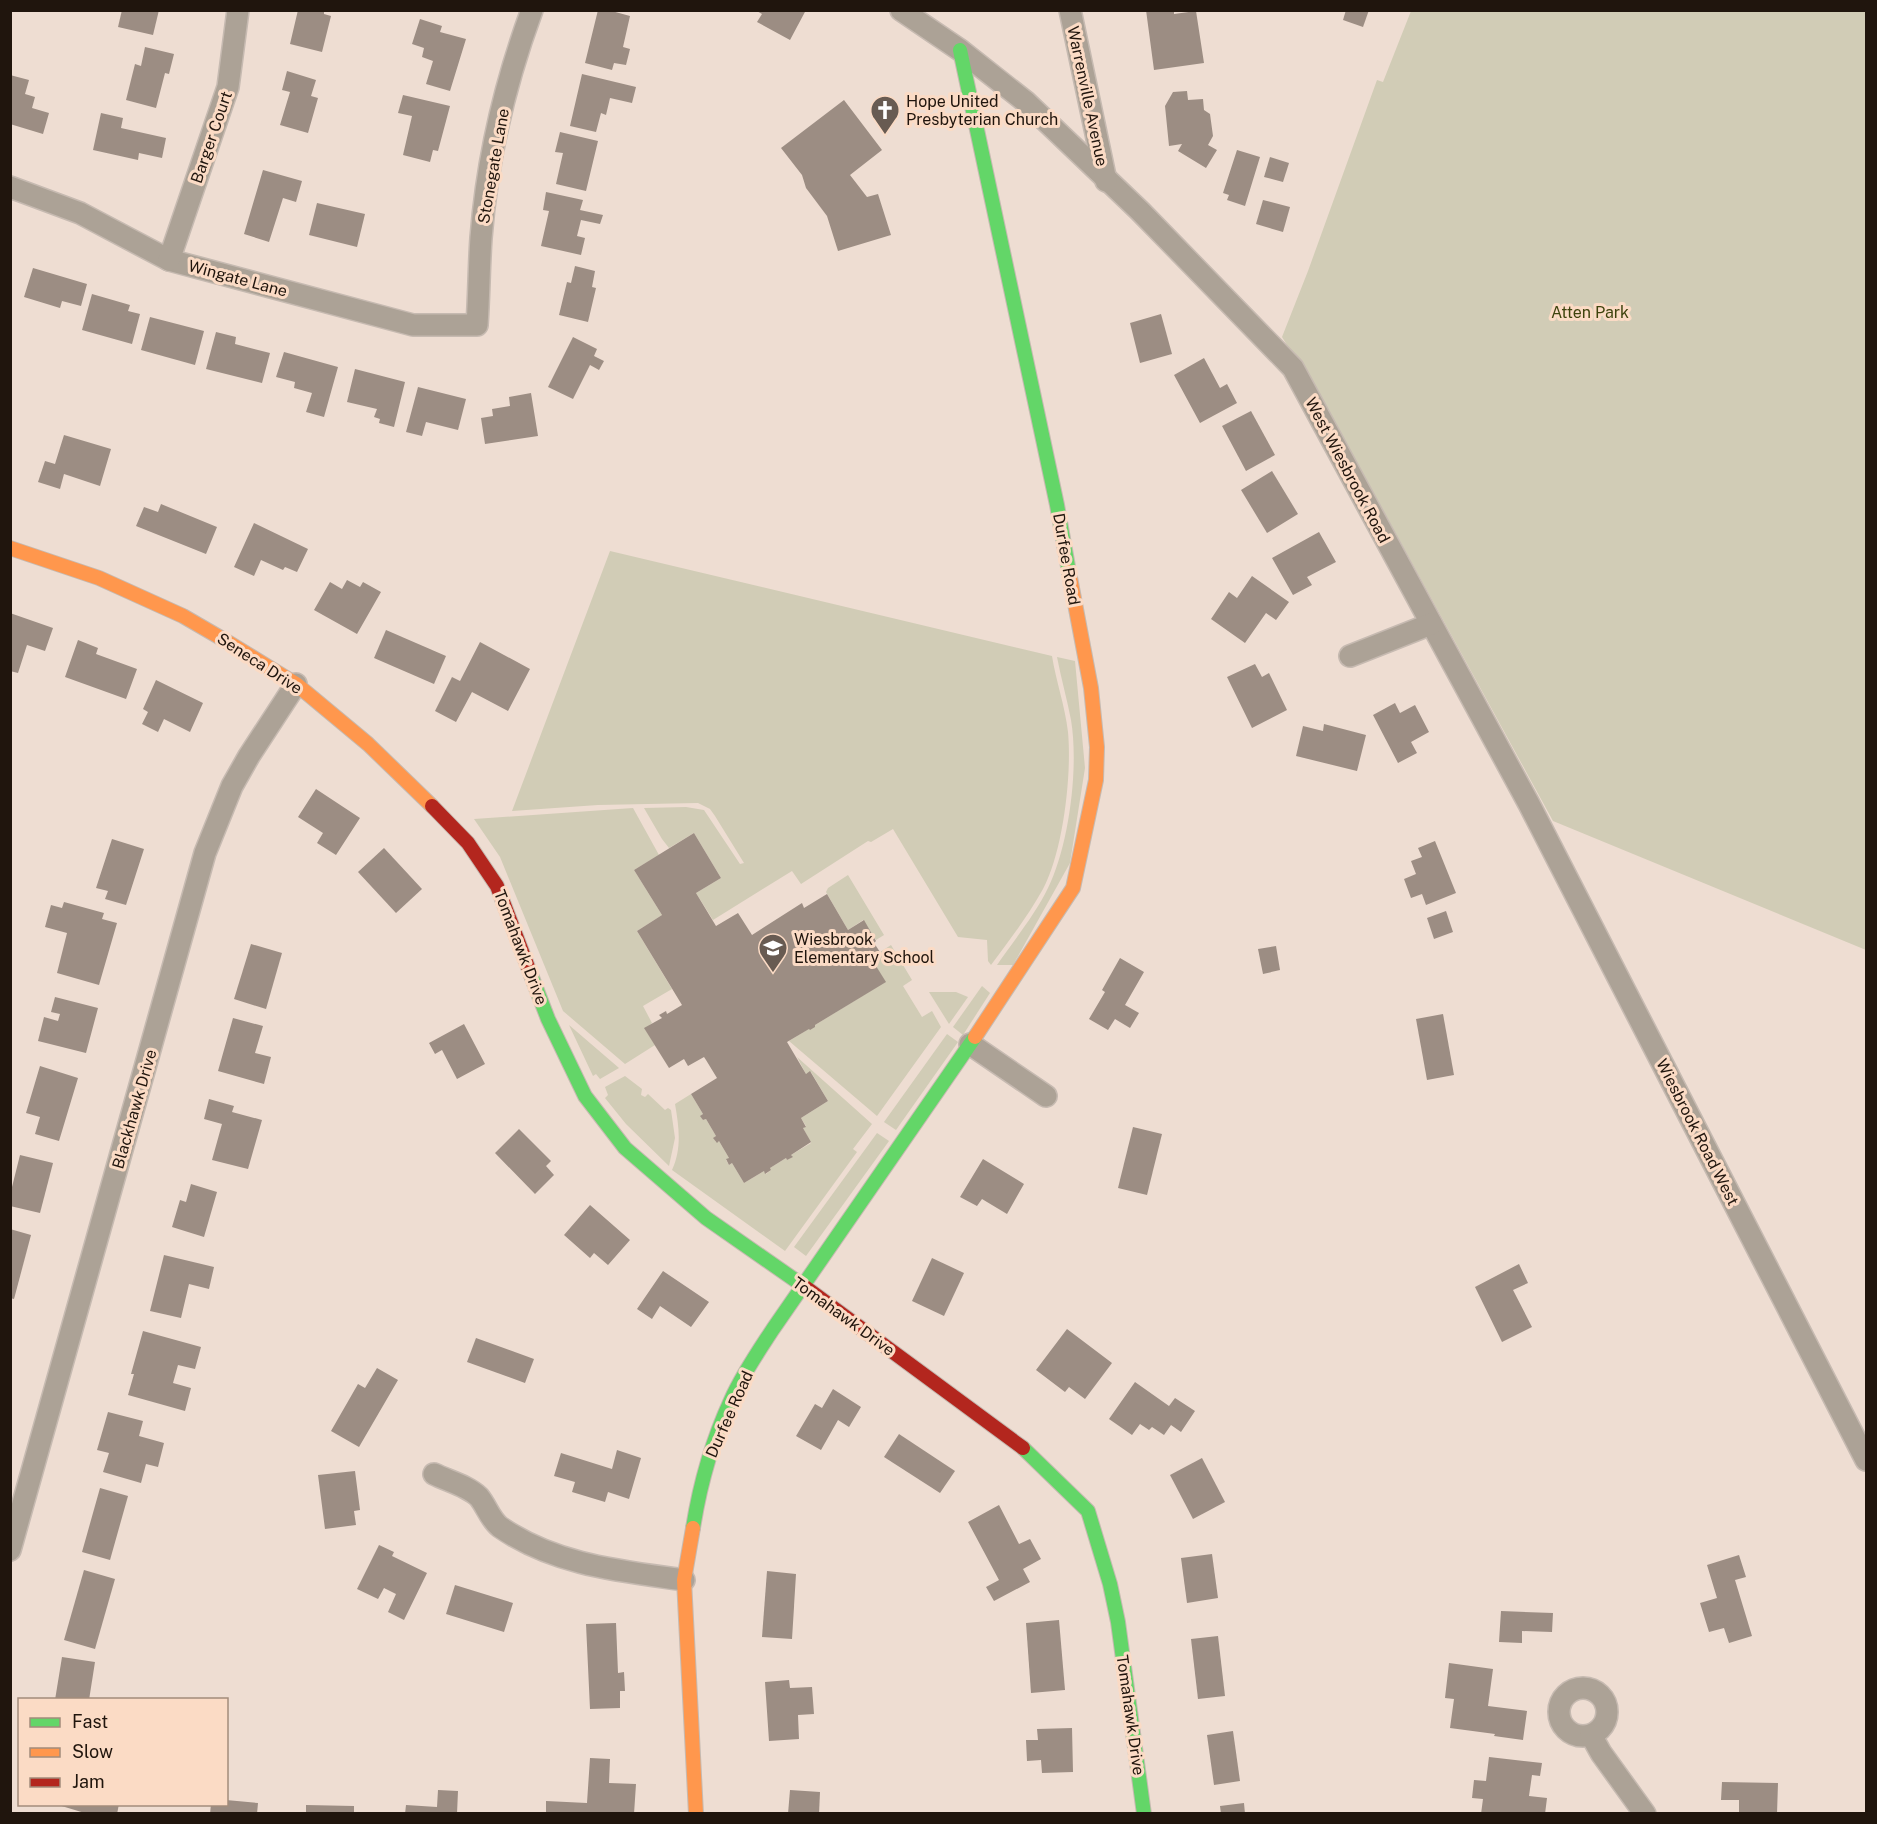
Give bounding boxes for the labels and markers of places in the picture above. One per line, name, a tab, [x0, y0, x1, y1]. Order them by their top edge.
place label: Hope United Presbyterian Church	[906, 92, 1058, 129]
church icon: Hope United Presbyterian Church	[869, 94, 901, 136]
place label: Wiesbrook Elementary School	[794, 930, 935, 967]
school or university icon: Wiesbrook Elementary School	[757, 932, 789, 974]

